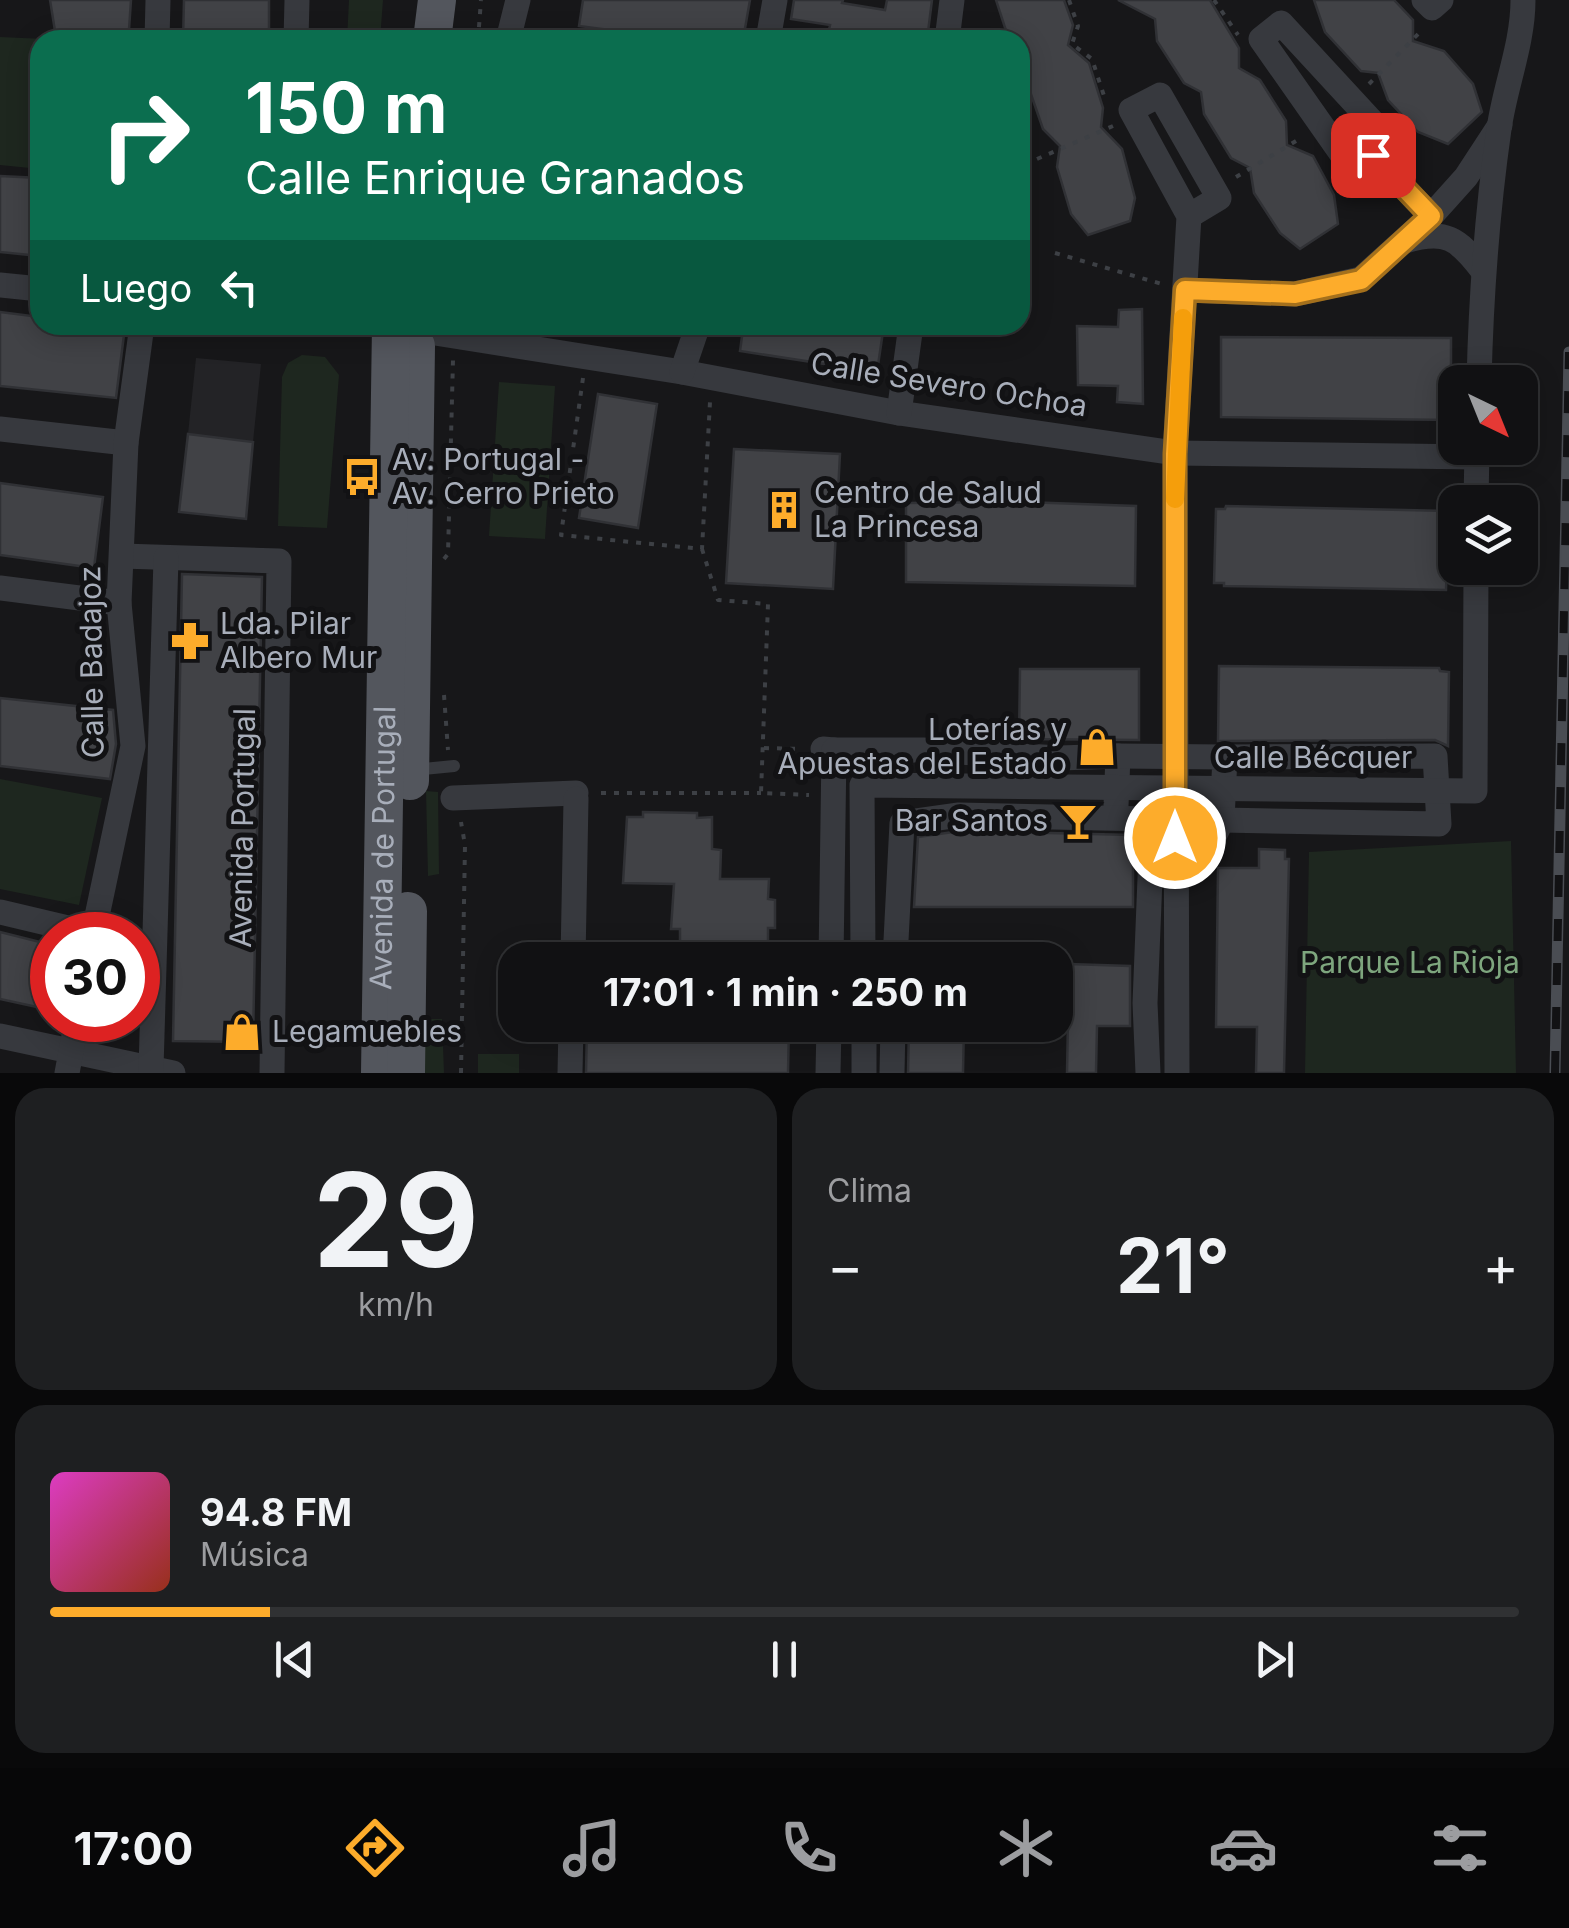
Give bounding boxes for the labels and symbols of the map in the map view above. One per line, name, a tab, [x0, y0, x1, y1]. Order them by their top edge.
pin	[1331, 113, 1416, 198]
street label: Calle Severo Ochoa	[808, 344, 1090, 424]
north arrow	[1438, 365, 1538, 465]
place label: Av. Portugal - Av. Cerro Prieto	[392, 441, 615, 511]
bus stop icon: Av. Portugal - Av. Cerro Prieto	[341, 456, 383, 498]
place label: Centro de Salud La Princesa	[814, 474, 1042, 544]
building icon: Centro de Salud La Princesa	[763, 489, 805, 531]
street label: Calle Badajoz	[71, 566, 111, 758]
place label: Lda. Pilar Albero Mur	[220, 605, 377, 675]
pharmacy icon: Lda. Pilar Albero Mur	[169, 620, 211, 662]
street label: Avenida de Portugal	[362, 706, 402, 990]
street label: Avenida Portugal	[222, 708, 262, 948]
place label: Loterías y Apuestas del Estado	[777, 711, 1067, 781]
shop icon: Loterías y Apuestas del Estado	[1076, 726, 1118, 768]
street label: Calle Bécquer	[1214, 739, 1412, 775]
position arrow	[1123, 786, 1227, 890]
bar icon: Bar Santos	[1057, 800, 1099, 842]
place label: Bar Santos	[895, 802, 1048, 838]
speed limit sign: 30	[30, 912, 160, 1042]
park label: Parque La Rioja	[1300, 944, 1520, 980]
shop icon: Legamuebles	[221, 1011, 263, 1053]
place label: Legamuebles	[272, 1013, 462, 1049]

